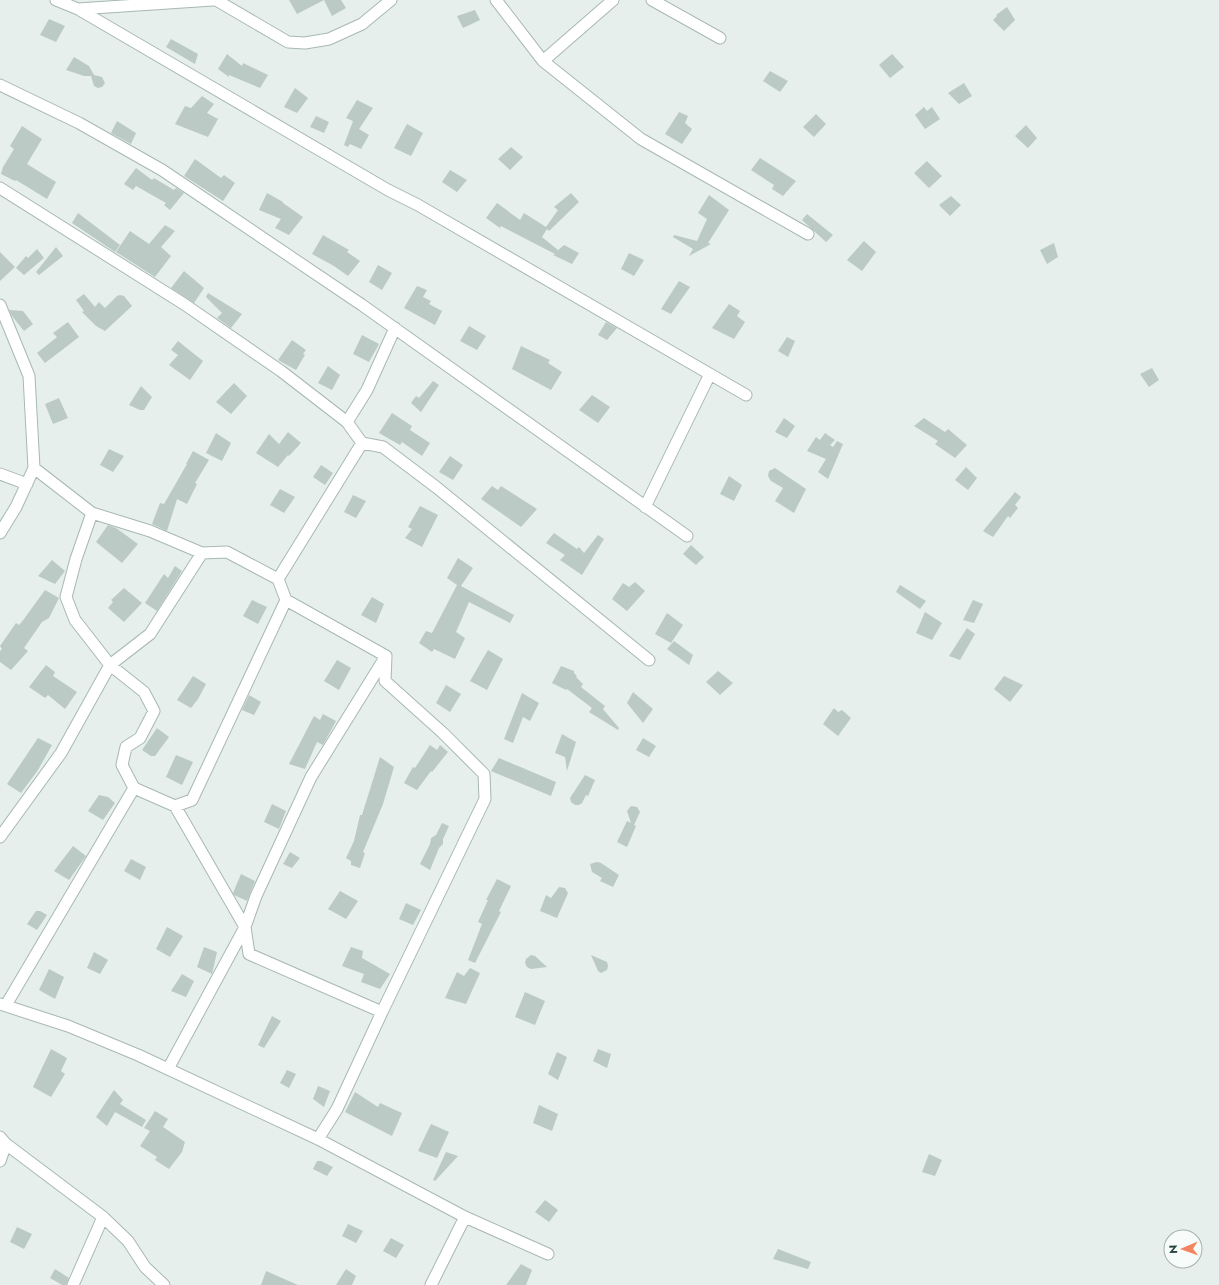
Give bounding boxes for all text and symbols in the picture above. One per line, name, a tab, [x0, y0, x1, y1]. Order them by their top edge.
north arrow	[1163, 1229, 1203, 1269]
text: N	[1165, 1245, 1181, 1254]

